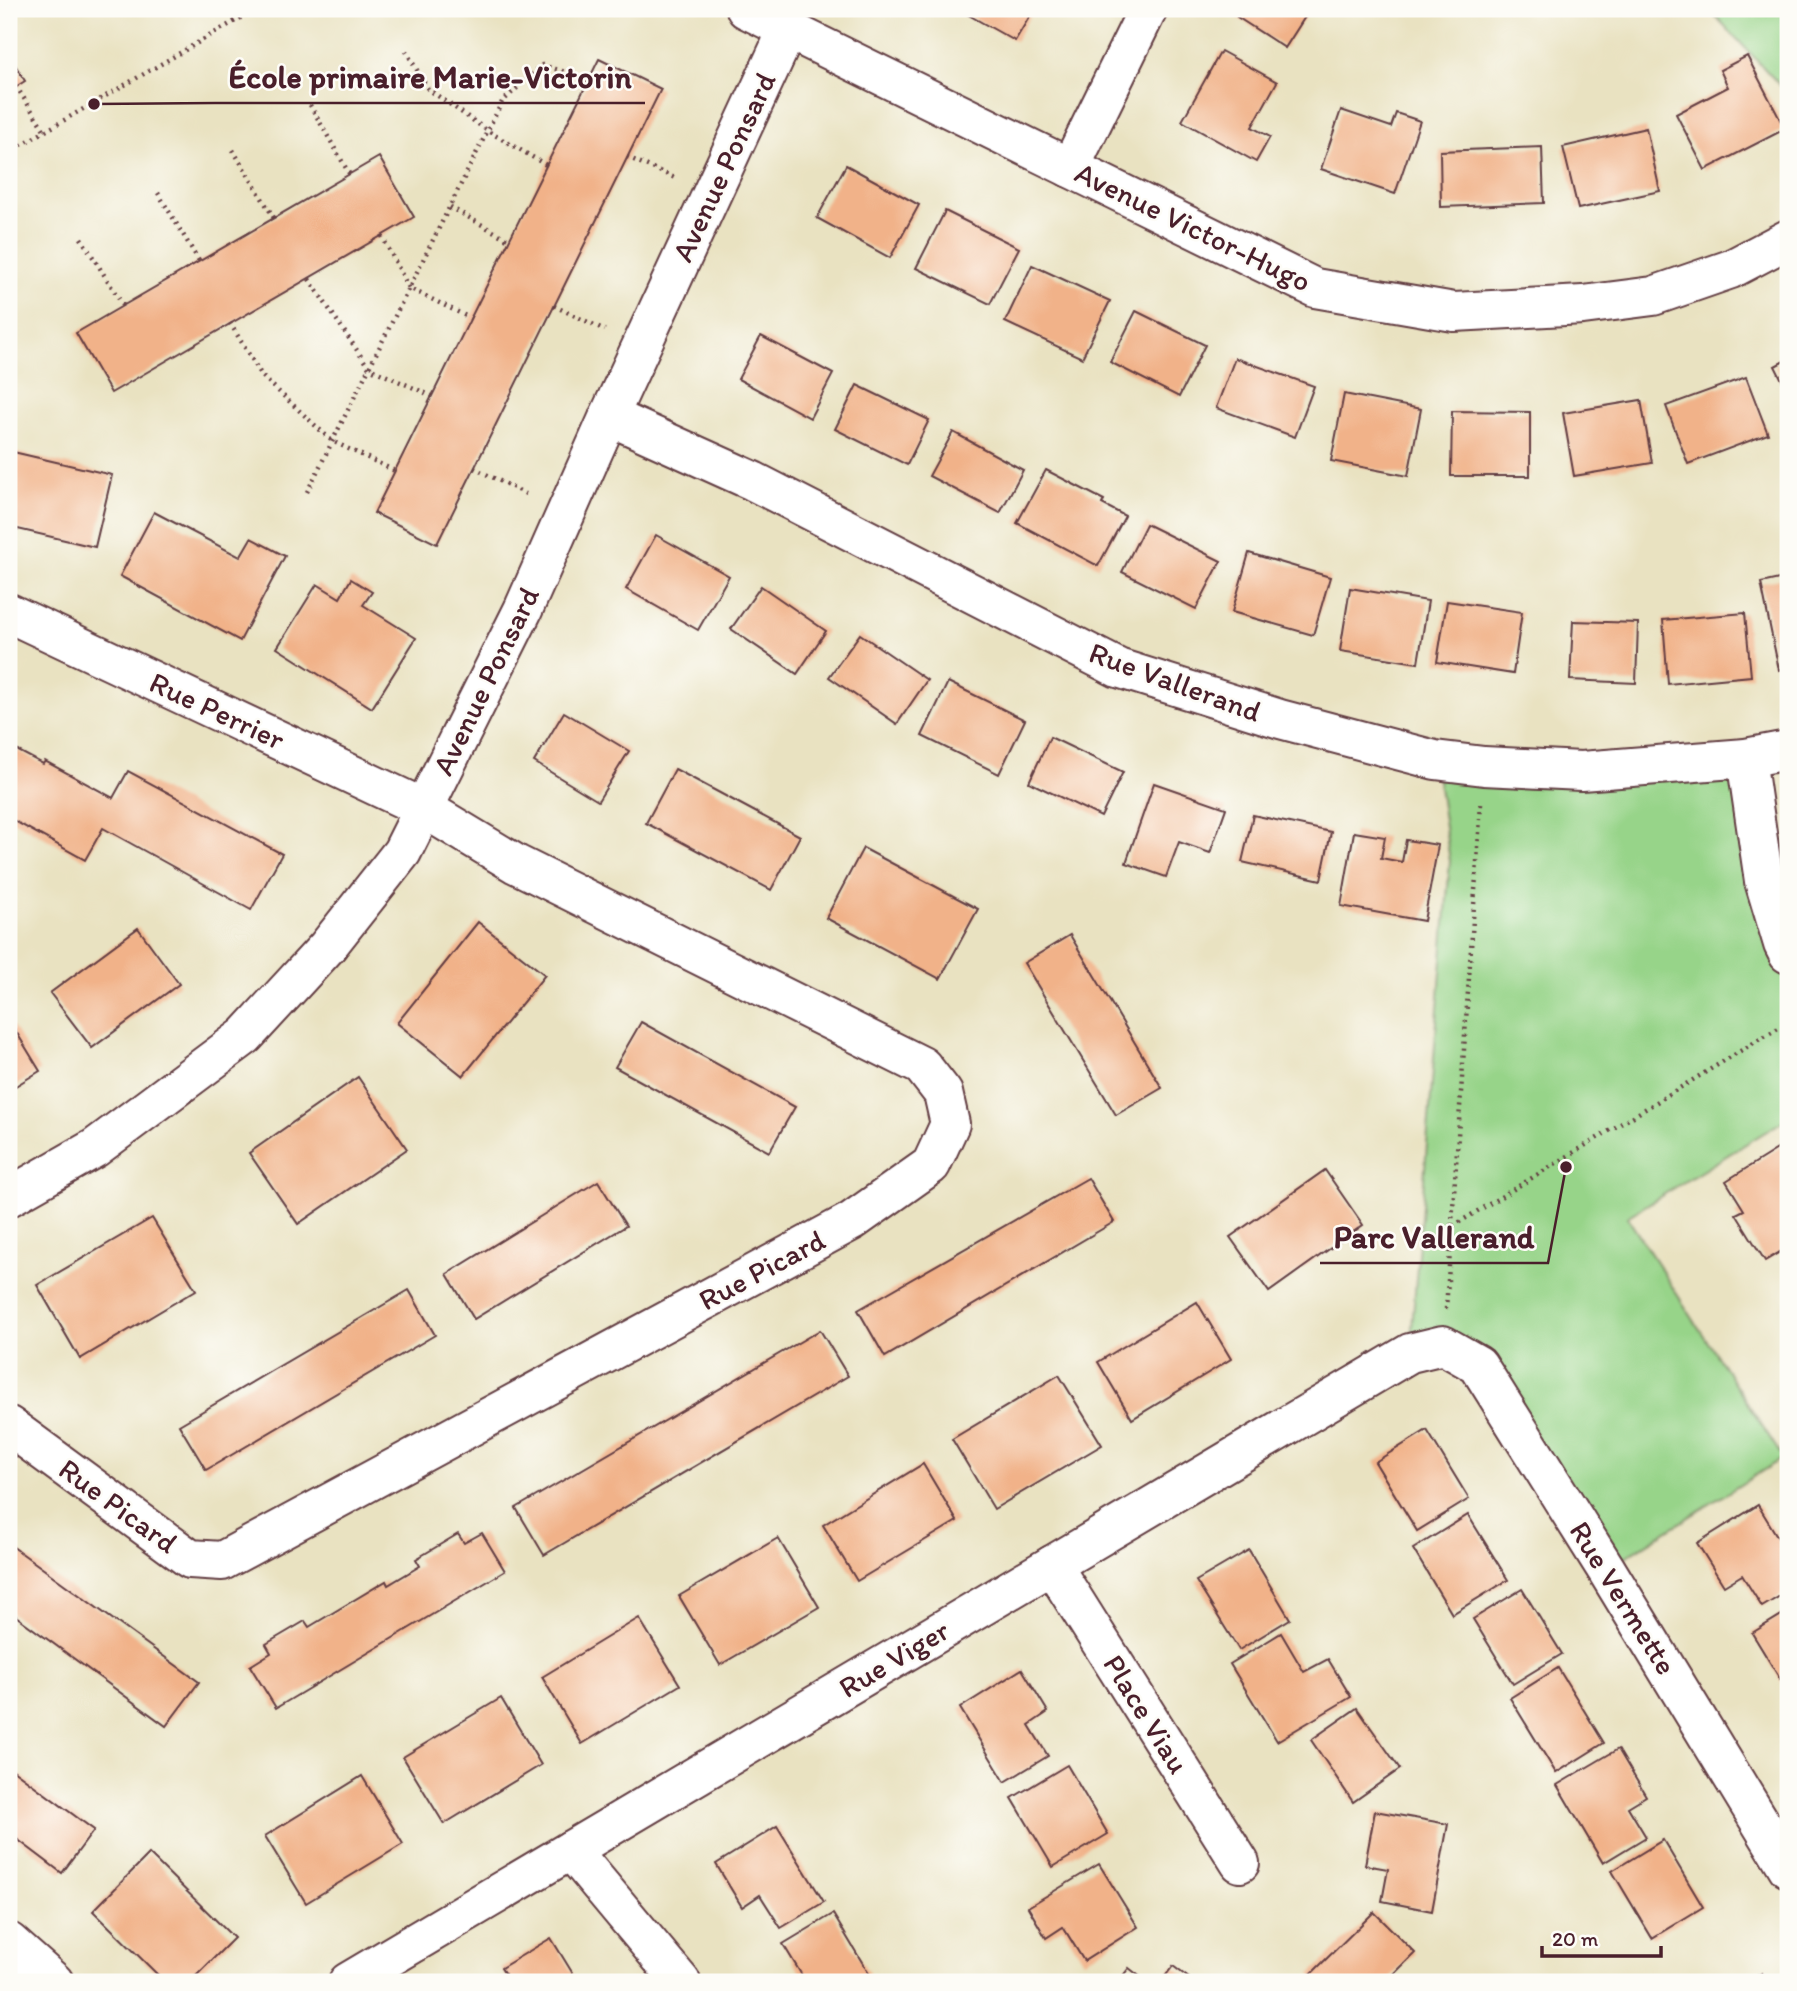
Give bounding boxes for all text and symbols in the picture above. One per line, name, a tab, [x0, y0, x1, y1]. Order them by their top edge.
callout: École primaire Marie-Victorin	[215, 50, 645, 103]
text: École primaire Marie-Victorin	[229, 58, 632, 96]
street label: Avenue Ponsard	[663, 66, 784, 267]
street label: Avenue Victor-Hugo	[1069, 153, 1317, 300]
street label: Avenue Ponsard	[424, 581, 547, 781]
street label: Rue Vallerand	[1084, 633, 1266, 730]
street label: Rue Perrier	[144, 663, 291, 758]
callout: Parc Vallerand	[1320, 1210, 1548, 1263]
text: Parc Vallerand	[1333, 1218, 1535, 1256]
street label: Rue Picard	[692, 1221, 831, 1318]
street label: Rue Picard	[52, 1450, 185, 1561]
street label: Rue Vermette	[1562, 1514, 1685, 1681]
street label: Rue Viger	[832, 1611, 956, 1706]
street label: Place Viau	[1095, 1647, 1197, 1780]
scale bar	[1542, 1914, 1660, 1958]
text: 20 m	[1552, 1926, 1599, 1951]

